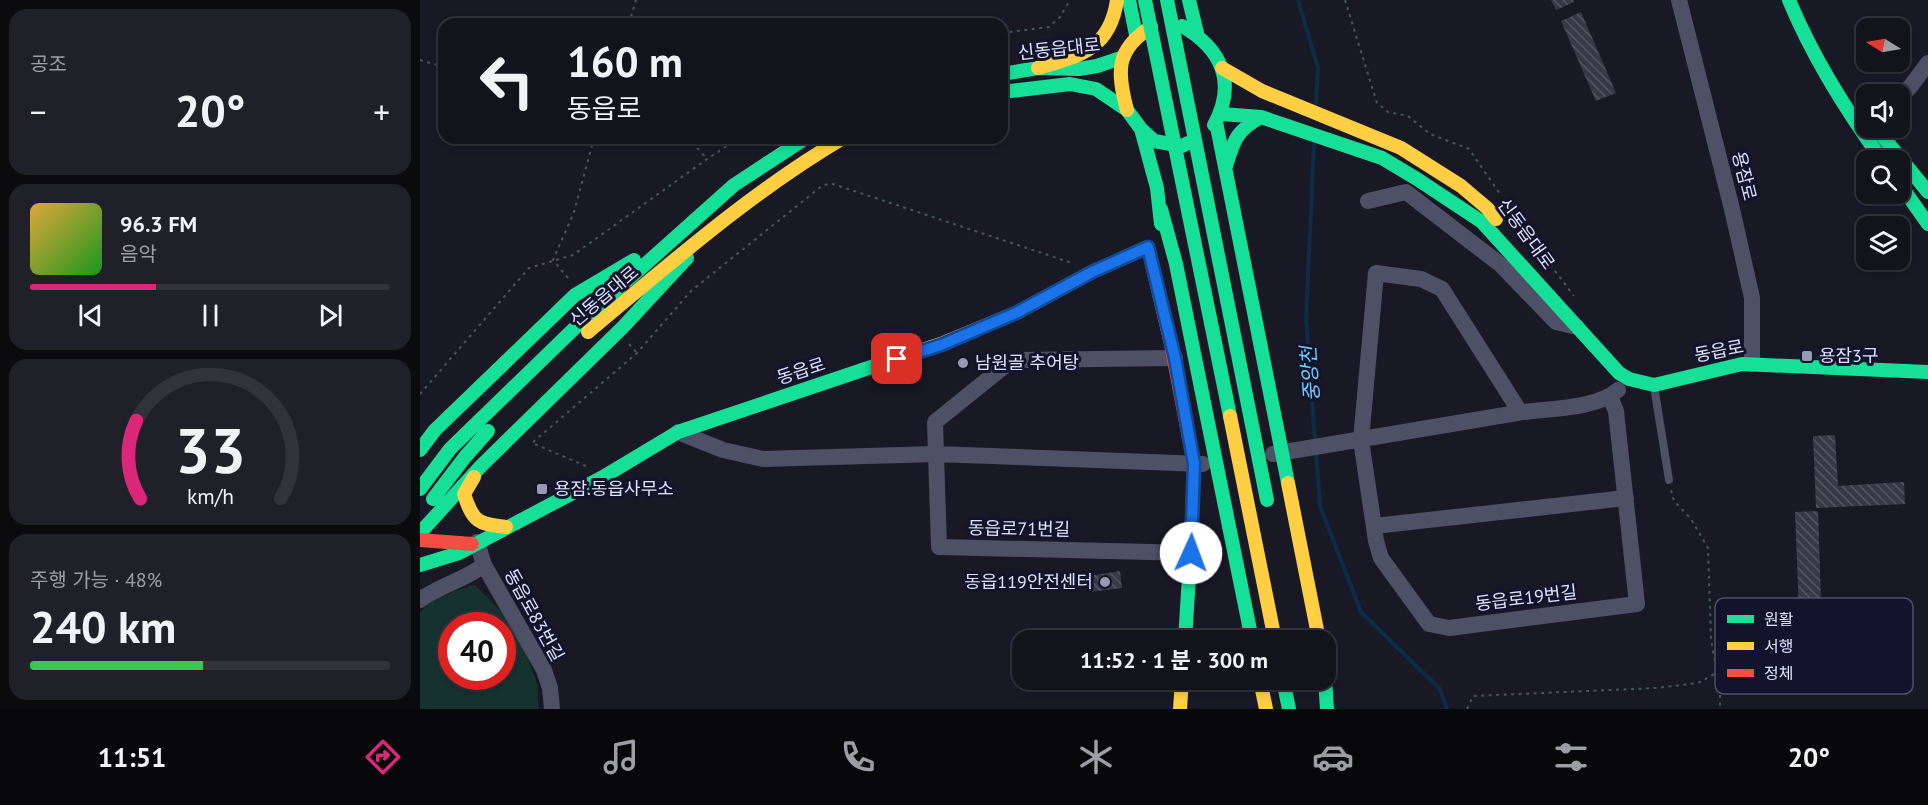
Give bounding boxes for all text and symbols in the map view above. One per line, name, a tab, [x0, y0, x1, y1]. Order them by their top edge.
north arrow	[1856, 18, 1910, 72]
map controls	[1856, 18, 1910, 270]
street label: 신동읍대로	[1017, 33, 1101, 64]
text: 160 m	[567, 34, 683, 89]
icon: left	[468, 42, 546, 120]
text: 공조	[30, 51, 67, 77]
text: 20°	[175, 81, 245, 139]
button: sound	[1856, 84, 1910, 138]
text: −	[30, 90, 47, 133]
text: +	[373, 90, 390, 133]
text: 동읍로	[567, 91, 642, 125]
street label: 용잠로	[1727, 149, 1762, 203]
button: search	[1856, 150, 1910, 204]
street label: 신동읍대로	[1493, 193, 1560, 274]
text: 96.3 FM	[120, 210, 197, 238]
button: layers	[1856, 216, 1910, 270]
text: 음악	[120, 241, 157, 267]
street label: 신동읍대로	[565, 260, 643, 331]
icon: previous	[74, 299, 107, 332]
icon: pause	[194, 299, 227, 332]
icon: next	[314, 299, 347, 332]
pin	[871, 333, 922, 384]
street label: 동읍로	[1692, 334, 1745, 367]
icon: arrive	[880, 342, 913, 375]
water label: 중앙천	[1295, 343, 1325, 402]
place label: 용잠3구	[1819, 344, 1879, 367]
marker: 용잠3구	[1800, 349, 1814, 363]
place label: 남원골 추어탕	[975, 351, 1079, 374]
street label: 동읍로	[774, 352, 828, 389]
marker: 남원골 추어탕	[956, 356, 970, 370]
text: 33	[175, 409, 245, 490]
place label: 용잠.동읍사무소	[554, 477, 674, 500]
text: km/h	[186, 482, 233, 510]
marker: 용잠.동읍사무소	[535, 482, 549, 496]
street label: 동읍로71번길	[968, 516, 1070, 541]
position arrow	[1159, 521, 1223, 585]
street label: 동읍로83번길	[500, 564, 569, 665]
text: 주행 가능 · 48%	[30, 567, 162, 593]
place label: 동읍119안전센터	[964, 570, 1093, 593]
marker: 동읍119안전센터	[1098, 575, 1112, 589]
street label: 동읍로19번길	[1474, 580, 1578, 615]
text: 240 km	[30, 597, 176, 655]
legend	[1715, 598, 1913, 694]
text: 원활	[1764, 609, 1794, 629]
speed limit sign: 40	[438, 612, 516, 690]
text: 서행	[1764, 636, 1793, 656]
text: 11:52 · 1 분 · 300 m	[1080, 646, 1268, 674]
text: 정체	[1764, 663, 1793, 683]
icon: directions	[362, 736, 404, 778]
icon: music	[600, 736, 642, 778]
icon: phone	[837, 736, 879, 778]
icon: climate	[1075, 736, 1117, 778]
icon: car	[1312, 736, 1354, 778]
icon: filters	[1550, 736, 1592, 778]
text: 11:51	[98, 740, 166, 774]
text: 20°	[1788, 740, 1830, 774]

